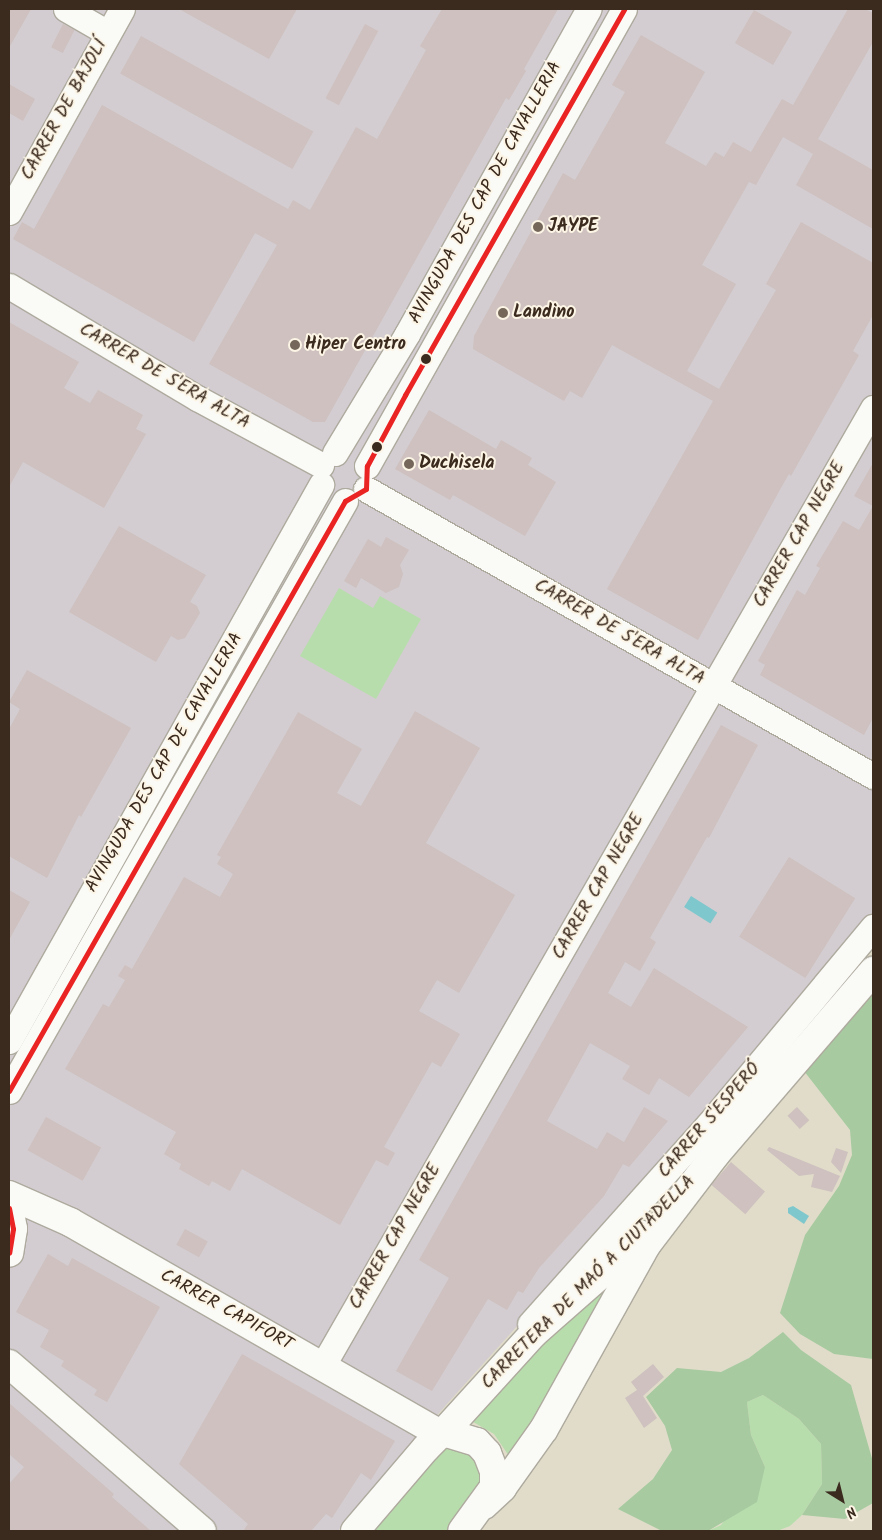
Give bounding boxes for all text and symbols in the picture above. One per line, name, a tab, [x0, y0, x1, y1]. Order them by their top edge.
street label: CARRER DE BAJOLÍ	[17, 36, 113, 184]
street label: AVINGUDA DES CAP DE CAVALLERIA	[405, 58, 567, 328]
place label: JAYPE	[548, 216, 598, 238]
marker: JAYPE	[532, 221, 544, 233]
place label: Landino	[513, 302, 575, 324]
marker: Landino	[497, 307, 509, 319]
street label: CARRER DE S'ERA ALTA	[75, 319, 253, 435]
place label: Hiper Centro	[305, 334, 406, 356]
marker: Hiper Centro	[289, 339, 301, 351]
unlabelled marker	[421, 354, 431, 364]
unlabelled marker	[372, 442, 382, 452]
place label: Duchisela	[419, 453, 495, 475]
marker: Duchisela	[403, 458, 415, 470]
street label: CARRER CAP NEGRE	[750, 458, 850, 612]
street label: CARRER DE S'ERA ALTA	[530, 575, 708, 691]
street label: AVINGUDA DES CAP DE CAVALLERIA	[82, 629, 248, 897]
street label: CARRER CAP NEGRE	[549, 810, 649, 964]
street label: CARRER S'ESPERÓ	[654, 1059, 766, 1183]
street label: CARRER CAP NEGRE	[346, 1160, 446, 1314]
street label: CARRETERA DE MAÓ A CIUTADELLA	[478, 1172, 700, 1394]
street label: CARRER CAPIFORT	[156, 1266, 296, 1356]
north arrow	[817, 1475, 867, 1525]
text: N	[841, 1501, 861, 1524]

